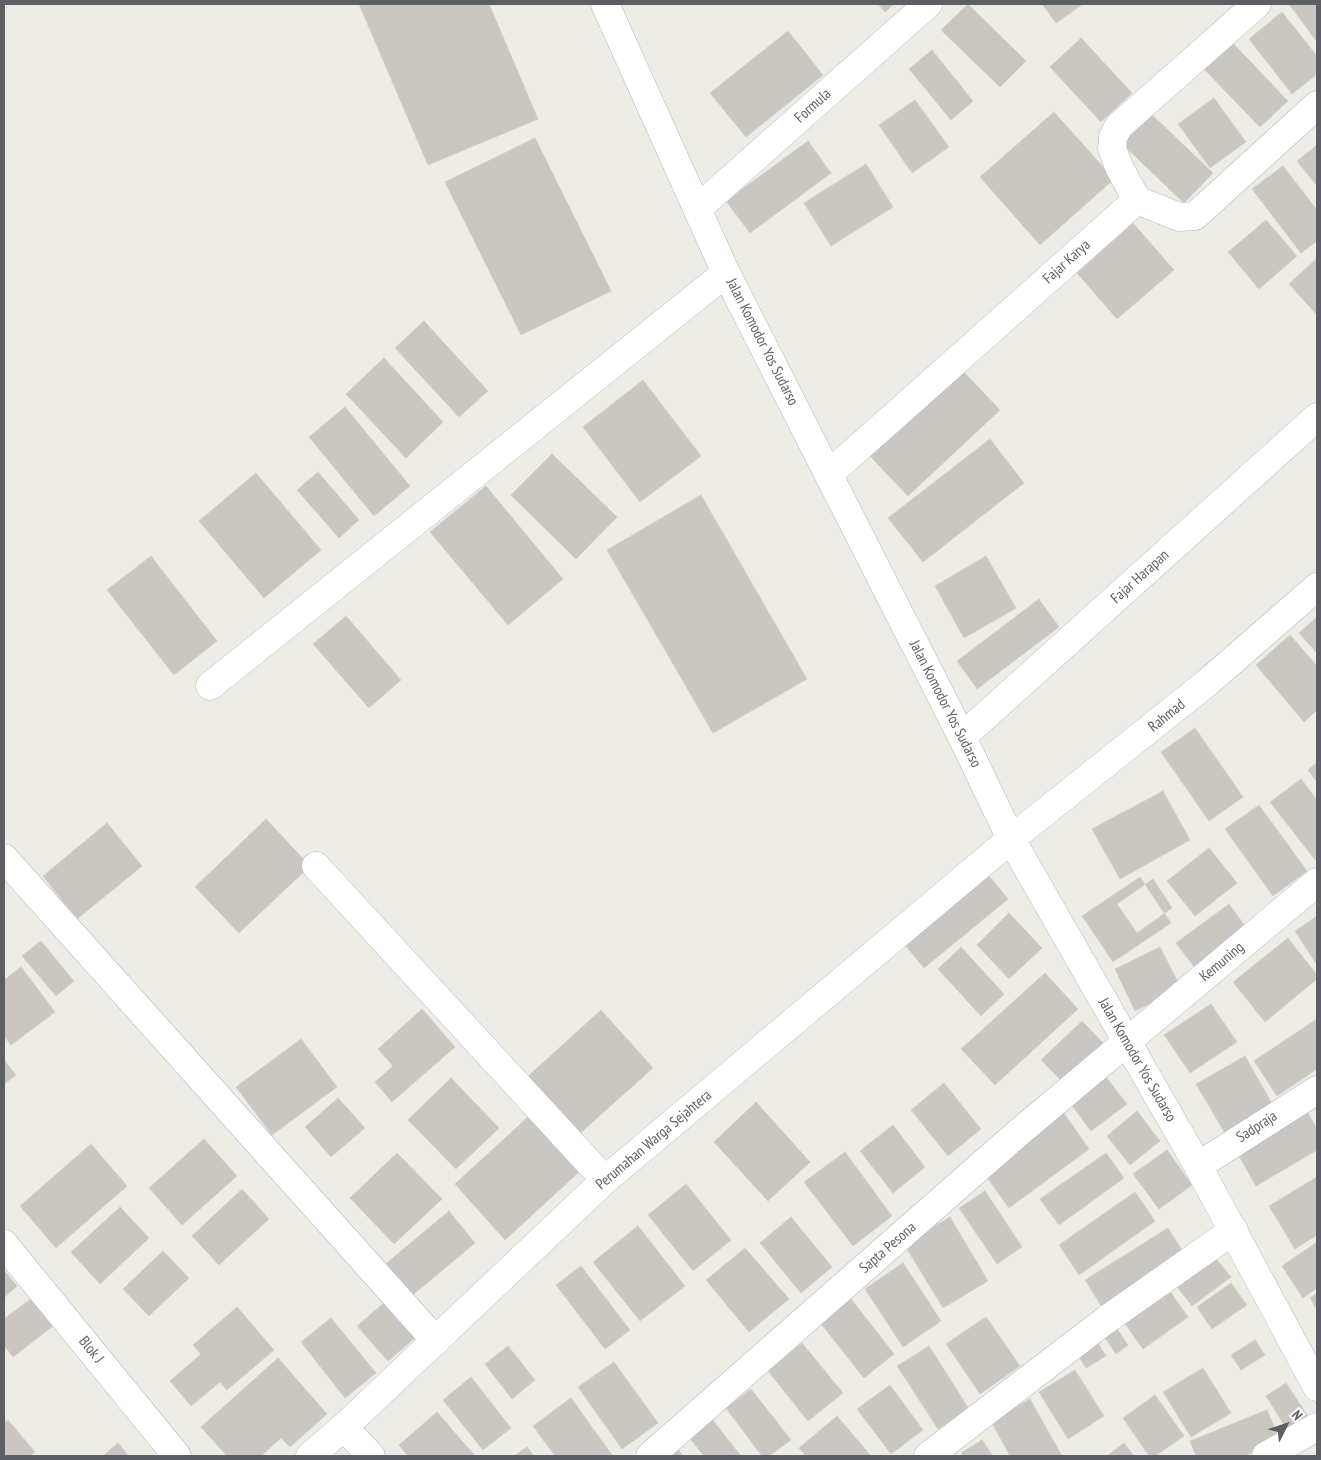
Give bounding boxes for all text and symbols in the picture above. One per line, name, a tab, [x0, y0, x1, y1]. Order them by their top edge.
street label: Formula	[791, 85, 835, 127]
street label: Fajar Karya	[1040, 236, 1094, 288]
street label: Jalan Komodor Yos Sudarso	[722, 275, 802, 409]
street label: Fajar Harapan	[1107, 546, 1173, 608]
street label: Jalan Komodor Yos Sudarso	[905, 637, 985, 771]
street label: Rahmad	[1145, 696, 1189, 736]
street label: Kemuning	[1196, 938, 1248, 986]
street label: Jalan Komodor Yos Sudarso	[1094, 995, 1180, 1125]
street label: Perumahan Warga Sejahtera	[593, 1086, 715, 1194]
street label: Sadpraja	[1233, 1107, 1281, 1147]
street label: Sapta Pesona	[856, 1219, 920, 1277]
street label: Blok J	[75, 1333, 107, 1367]
north arrow	[1261, 1400, 1311, 1450]
text: N	[1288, 1406, 1307, 1424]

